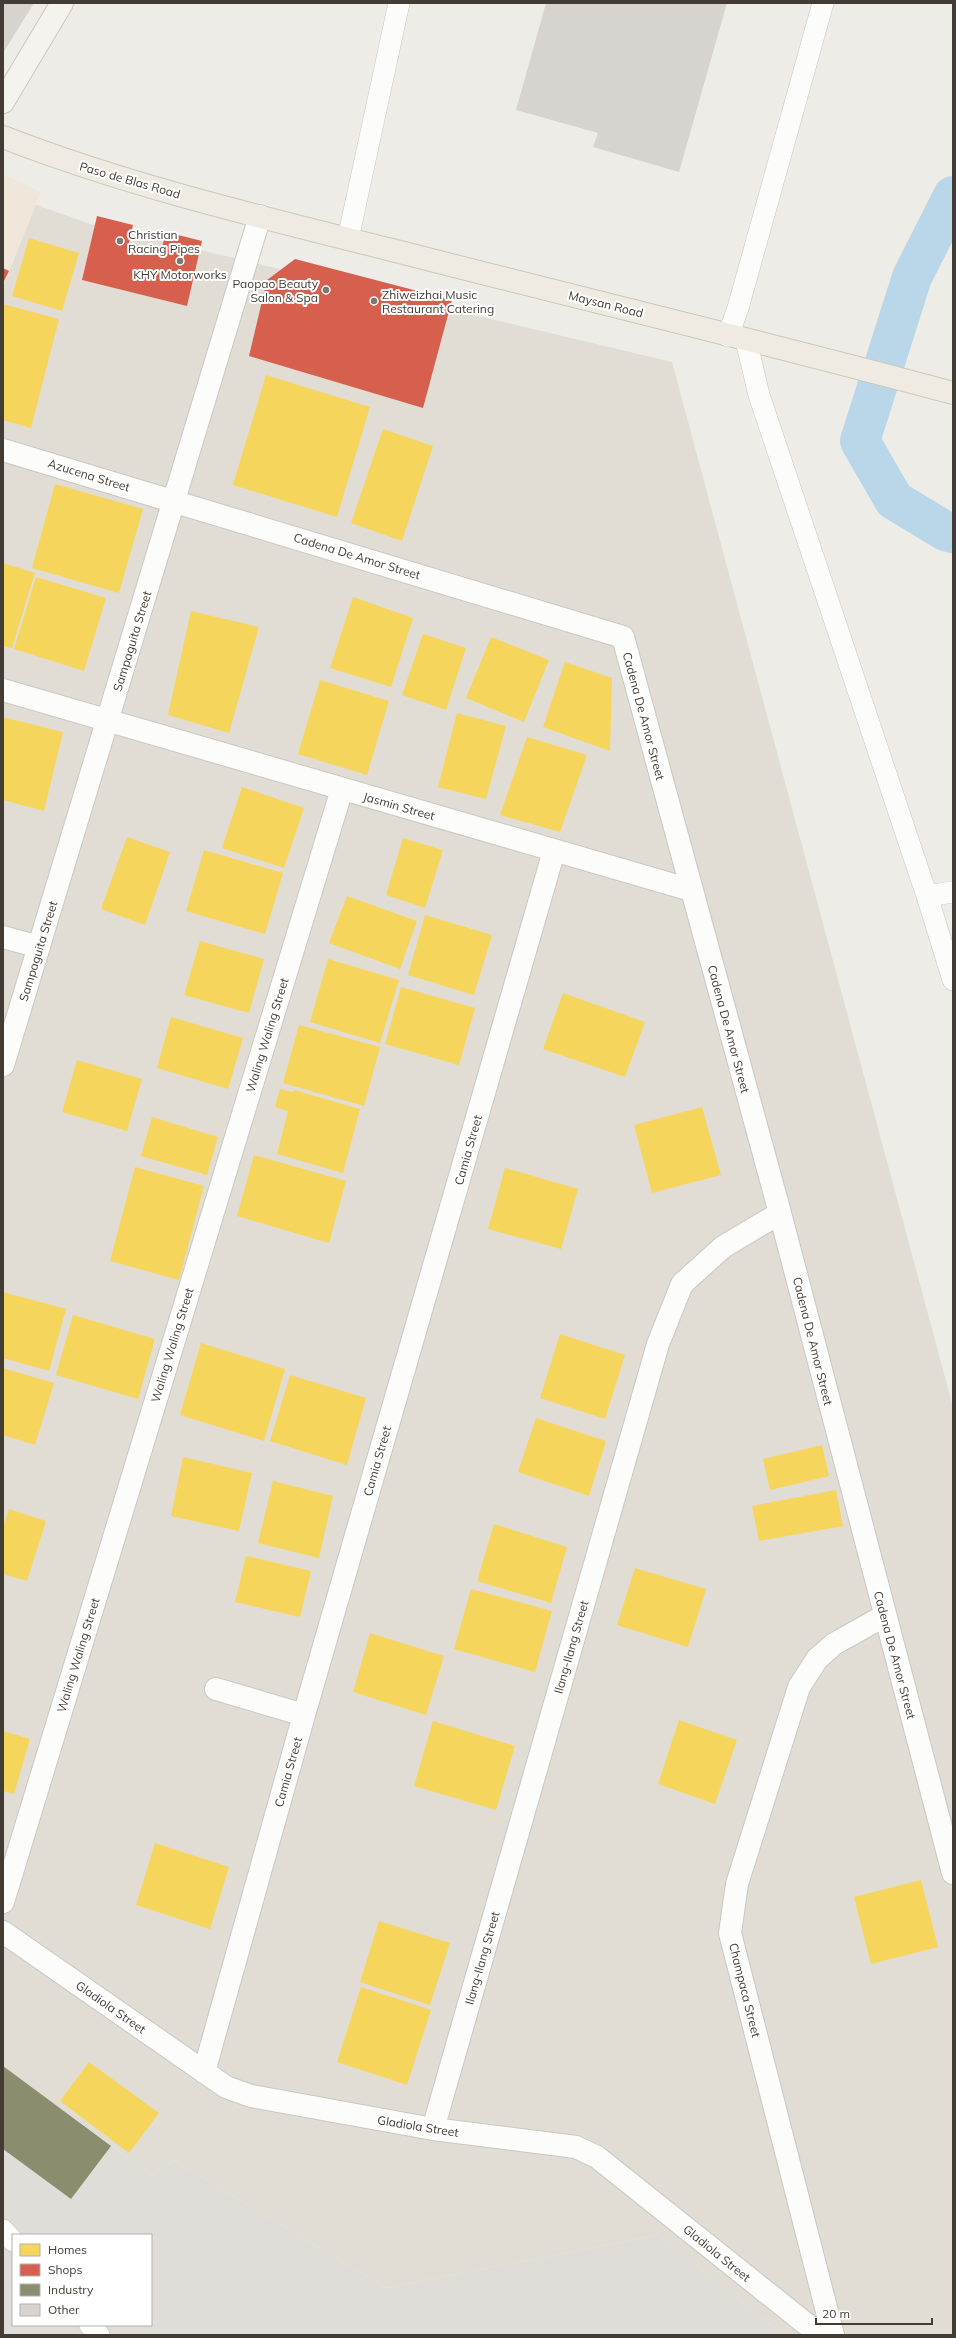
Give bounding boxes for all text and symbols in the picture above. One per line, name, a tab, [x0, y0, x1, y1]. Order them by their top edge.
street label: Paso de Blas Road	[78, 158, 182, 202]
place label: Christian Racing Pipes	[128, 227, 200, 256]
marker: Christian Racing Pipes	[115, 236, 125, 246]
marker: KHY Motorworks	[175, 256, 185, 266]
place label: KHY Motorworks	[133, 267, 227, 282]
place label: Paopao Beauty Salon & Spa	[233, 276, 319, 305]
marker: Paopao Beauty Salon & Spa	[321, 285, 331, 295]
place label: Zhiweizhai Music Restaurant Catering	[382, 287, 494, 316]
street label: Maysan Road	[567, 287, 645, 321]
marker: Zhiweizhai Music Restaurant Catering	[369, 296, 379, 306]
street label: Azucena Street	[46, 455, 132, 495]
street label: Cadena De Amor Street	[292, 530, 422, 582]
street label: Sampaguita Street	[110, 589, 154, 693]
street label: Cadena De Amor Street	[620, 650, 668, 782]
street label: Jasmin Street	[361, 789, 437, 823]
street label: Sampaguita Street	[16, 899, 60, 1003]
street label: Cadena De Amor Street	[705, 963, 753, 1095]
street label: Waling Waling Street	[242, 976, 292, 1094]
street label: Camia Street	[451, 1113, 485, 1187]
street label: Cadena De Amor Street	[790, 1275, 836, 1407]
street label: Waling Waling Street	[147, 1286, 197, 1404]
street label: Camia Street	[360, 1424, 394, 1498]
street label: Cadena De Amor Street	[871, 1589, 919, 1721]
street label: Waling Waling Street	[53, 1596, 103, 1714]
street label: Ilang-Ilang Street	[551, 1599, 591, 1695]
street label: Camia Street	[271, 1735, 305, 1809]
street label: Ilang-Ilang Street	[462, 1910, 502, 2006]
street label: Champaca Street	[726, 1941, 764, 2039]
street label: Gladiola Street	[73, 1977, 149, 2037]
street label: Gladiola Street	[376, 2112, 460, 2140]
street label: Gladiola Street	[680, 2221, 754, 2285]
legend	[12, 2234, 152, 2326]
text: Homes	[48, 2242, 87, 2257]
text: Shops	[48, 2262, 83, 2277]
text: Industry	[48, 2282, 94, 2297]
scale bar	[816, 2300, 932, 2326]
text: Other	[48, 2302, 80, 2317]
text: 20 m	[822, 2306, 850, 2321]

